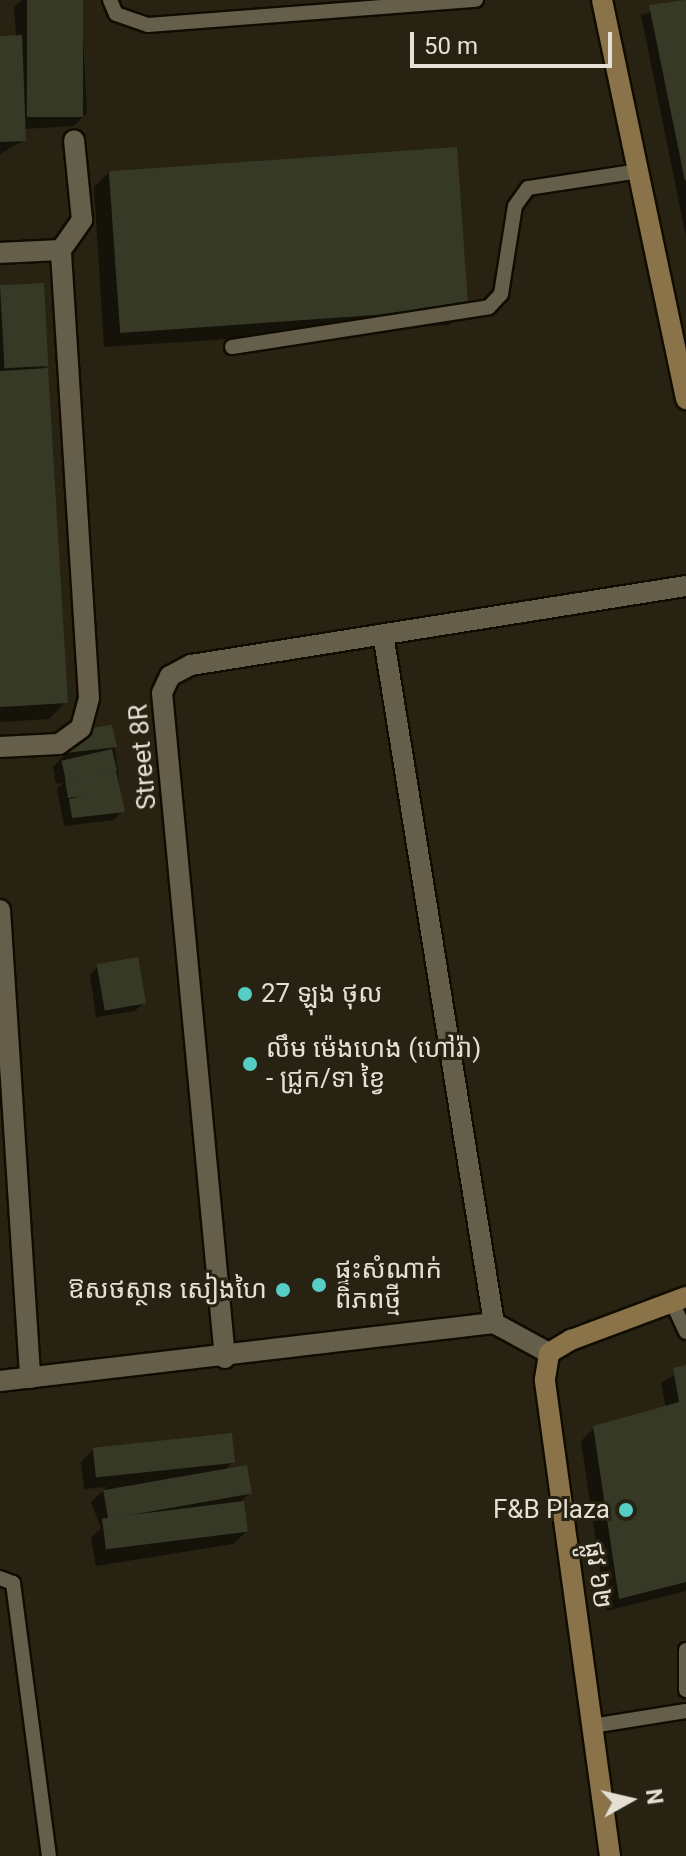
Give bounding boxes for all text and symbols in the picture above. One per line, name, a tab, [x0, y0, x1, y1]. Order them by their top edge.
scale bar	[414, 16, 616, 66]
text: 50 m	[424, 32, 478, 60]
street label: Street 8R	[123, 703, 163, 811]
place label: 27 ឡុង ថុល	[261, 978, 382, 1010]
marker: 27 ឡុង ថុល	[236, 985, 254, 1003]
place label: លឹម ម៉េងហេង (ហៅរ៉ា) - ជ្រូក/ទា ខ្វៃ	[266, 1033, 481, 1094]
marker: លឹម ម៉េងហេង (ហៅរ៉ា) - ជ្រូក/ទា ខ្វៃ	[241, 1055, 259, 1073]
place label: ផ្ទះសំណាក់ ពិភពថ្មី	[335, 1254, 442, 1316]
place label: ឱសថស្ថាន សៀងហៃ	[68, 1274, 267, 1306]
marker: ផ្ទះសំណាក់ ពិភពថ្មី	[310, 1276, 328, 1294]
marker: ឱសថស្ថាន សៀងហៃ	[274, 1281, 292, 1299]
place label: F&B Plaza	[493, 1494, 610, 1526]
marker: F&B Plaza	[617, 1501, 635, 1519]
street label: ផ្លូវ ៦២	[578, 1539, 618, 1611]
north arrow	[590, 1760, 670, 1840]
text: N	[641, 1787, 668, 1806]

